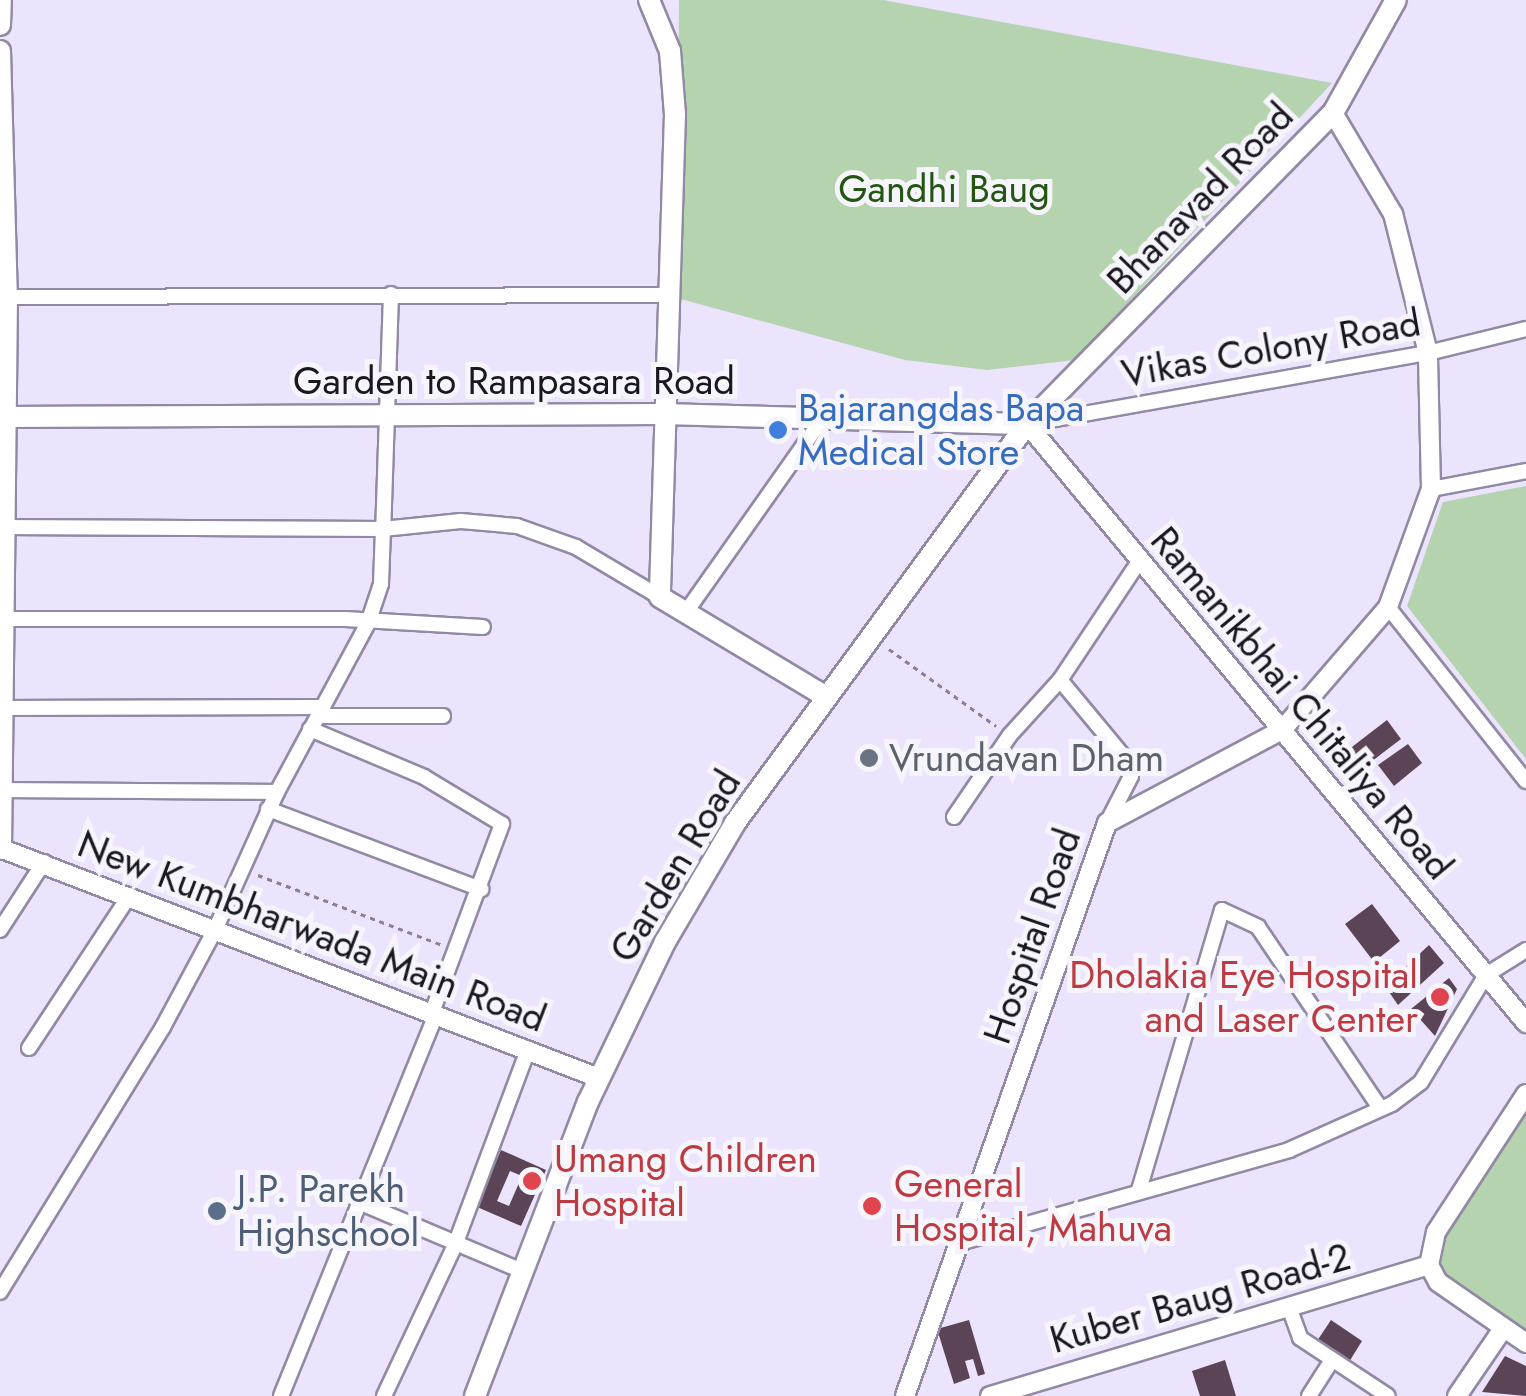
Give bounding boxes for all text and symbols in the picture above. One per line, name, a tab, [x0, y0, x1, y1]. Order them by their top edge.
street label: Bhanavad Road	[1098, 93, 1302, 303]
park label: Gandhi Baug	[838, 166, 1050, 212]
street label: Vikas Colony Road	[1118, 299, 1424, 397]
street label: Garden to Rampasara Road	[293, 358, 735, 404]
place label: Bajarangdas Bapa Medical Store	[798, 385, 1084, 474]
marker: Bajarangdas Bapa Medical Store	[767, 419, 789, 441]
street label: Ramanikbhai Chitaliya Road	[1141, 518, 1463, 888]
place label: Vrundavan Dham	[889, 735, 1164, 781]
marker: Vrundavan Dham	[858, 747, 880, 769]
street label: Garden Road	[600, 762, 750, 970]
street label: New Kumbharwada Main Road	[72, 821, 552, 1041]
street label: Hospital Road	[974, 823, 1090, 1049]
place label: Dholakia Eye Hospital and Laser Center	[1069, 952, 1418, 1042]
marker: Dholakia Eye Hospital and Laser Center	[1427, 984, 1453, 1010]
place label: Umang Children Hospital	[554, 1136, 817, 1226]
place label: General Hospital, Mahuva	[894, 1161, 1172, 1250]
place label: J.P. Parekh Highschool	[237, 1166, 419, 1256]
marker: Umang Children Hospital	[519, 1168, 545, 1194]
marker: General Hospital, Mahuva	[859, 1193, 885, 1219]
marker: J.P. Parekh Highschool	[206, 1200, 228, 1222]
street label: Kuber Baug Road-2	[1045, 1233, 1355, 1363]

